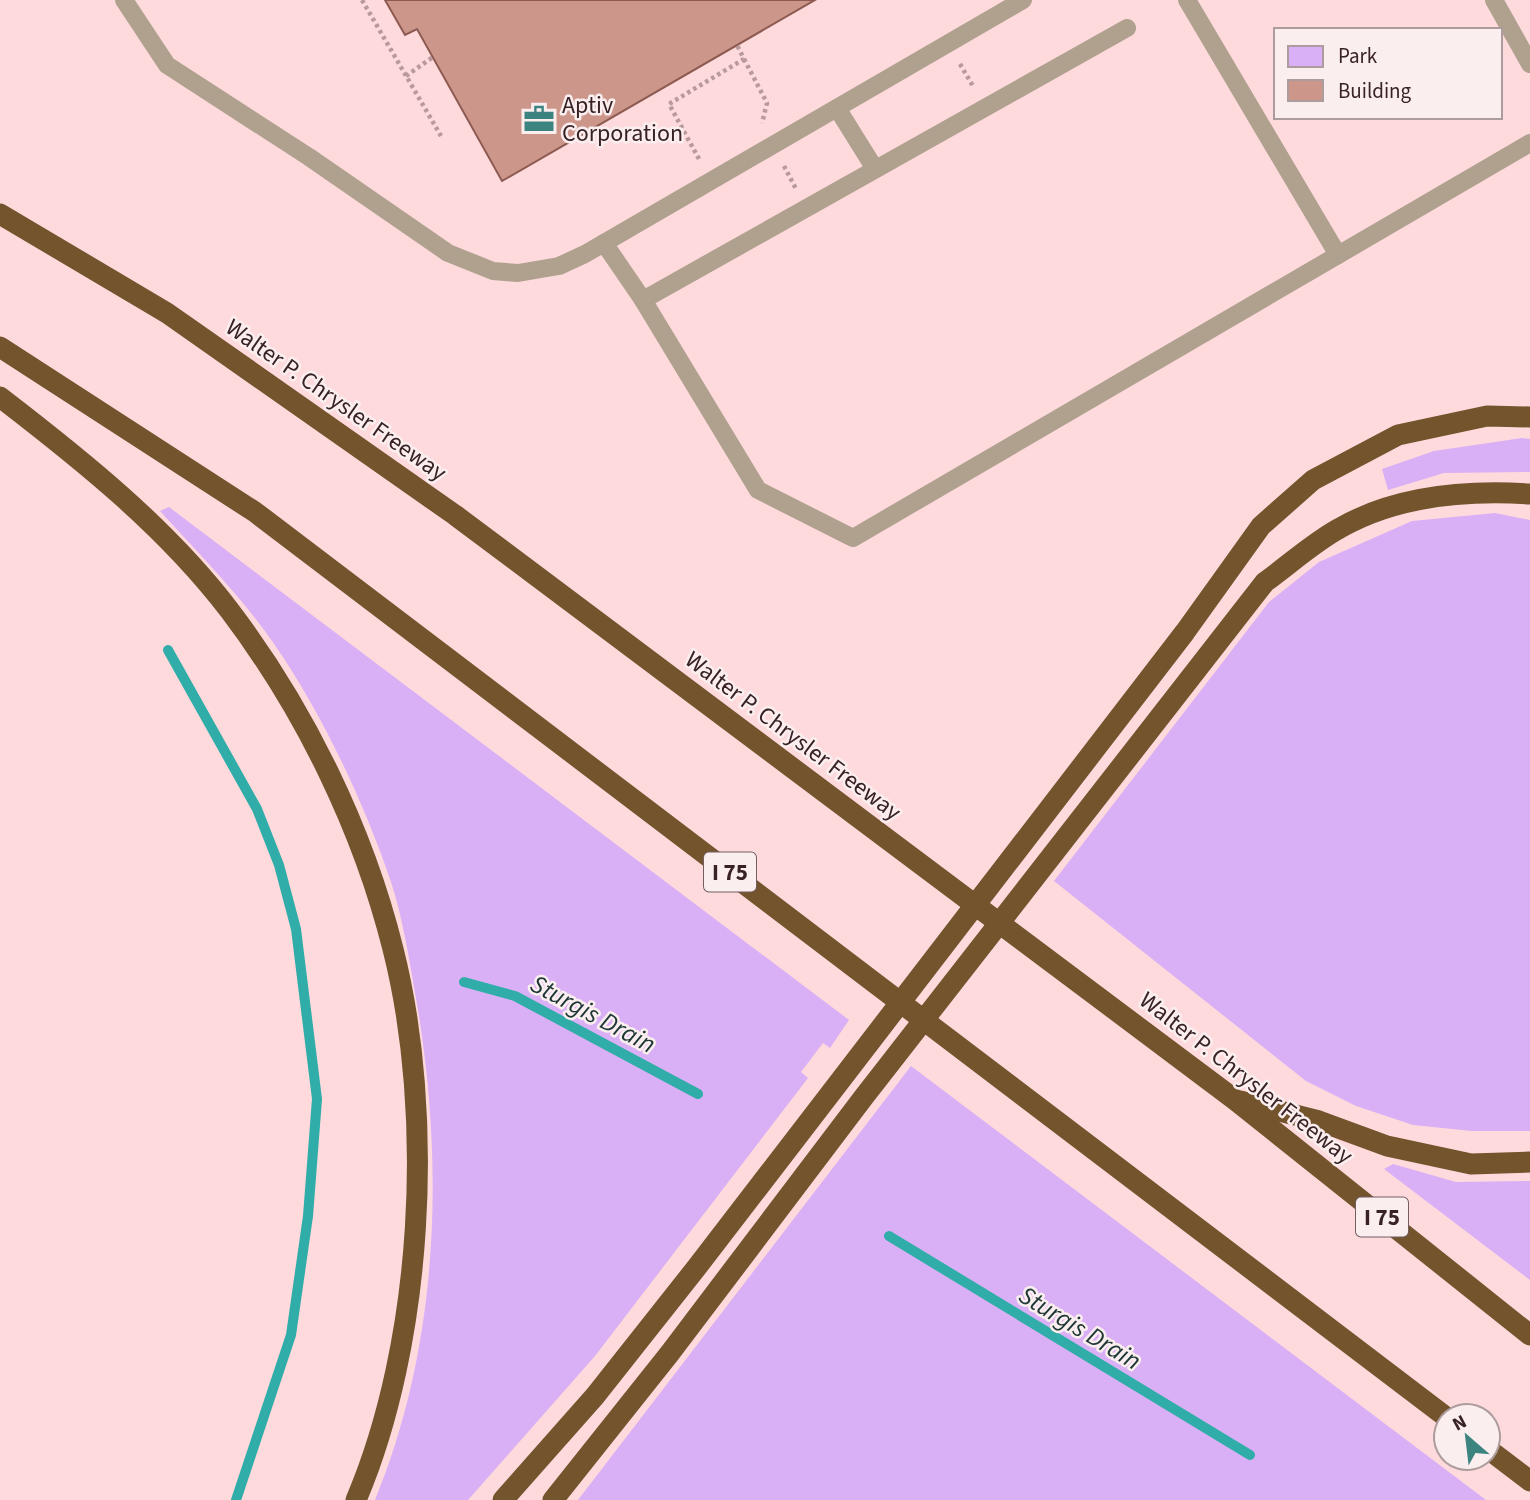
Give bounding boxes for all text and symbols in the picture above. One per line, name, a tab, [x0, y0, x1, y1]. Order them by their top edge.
legend	[1274, 28, 1502, 119]
text: Park	[1338, 41, 1378, 71]
text: Building	[1338, 76, 1412, 106]
place label: Aptiv Corporation	[562, 88, 683, 151]
office icon: Aptiv Corporation	[522, 102, 556, 136]
street label: Walter P. Chrysler Freeway	[218, 310, 454, 490]
street label: Walter P. Chrysler Freeway	[677, 643, 909, 829]
road number: I 75	[704, 852, 756, 892]
water label: Sturgis Drain	[524, 966, 662, 1062]
street label: Walter P. Chrysler Freeway	[1132, 983, 1360, 1173]
road number: I 75	[1356, 1198, 1408, 1236]
water label: Sturgis Drain	[1012, 1277, 1148, 1379]
north arrow	[1432, 1402, 1502, 1472]
text: N	[1448, 1408, 1472, 1438]

